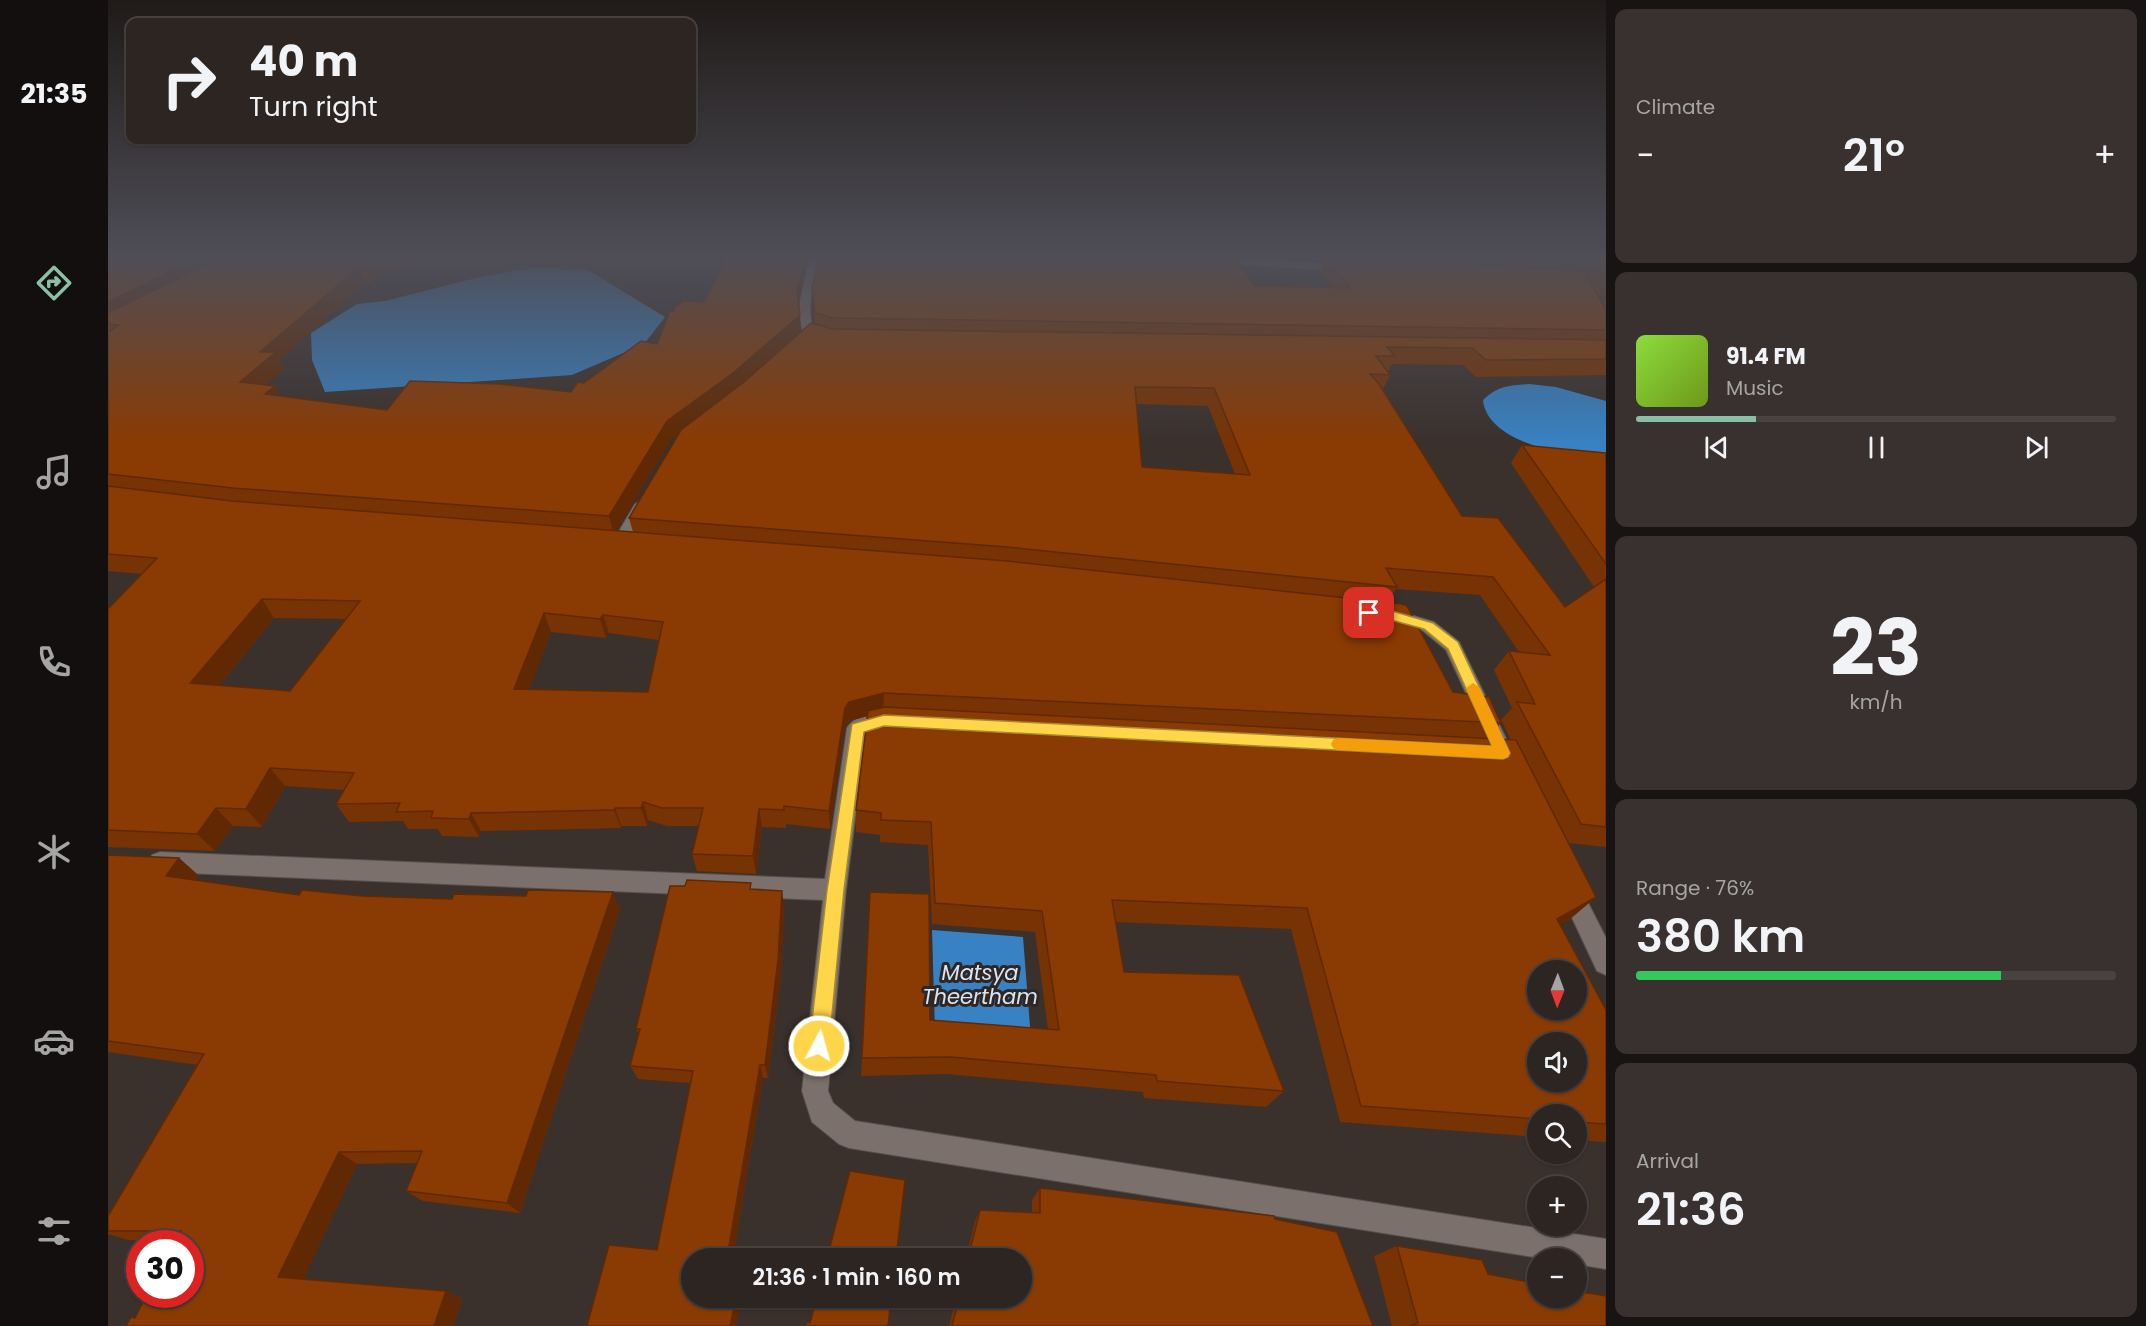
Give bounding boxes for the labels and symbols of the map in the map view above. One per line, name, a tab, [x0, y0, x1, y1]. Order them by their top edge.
pin	[1343, 587, 1394, 638]
water label: Matsya Theertham	[922, 958, 1038, 1011]
north arrow	[1527, 960, 1587, 1020]
position arrow	[787, 1014, 851, 1078]
speed limit sign: 30	[126, 1230, 204, 1308]

